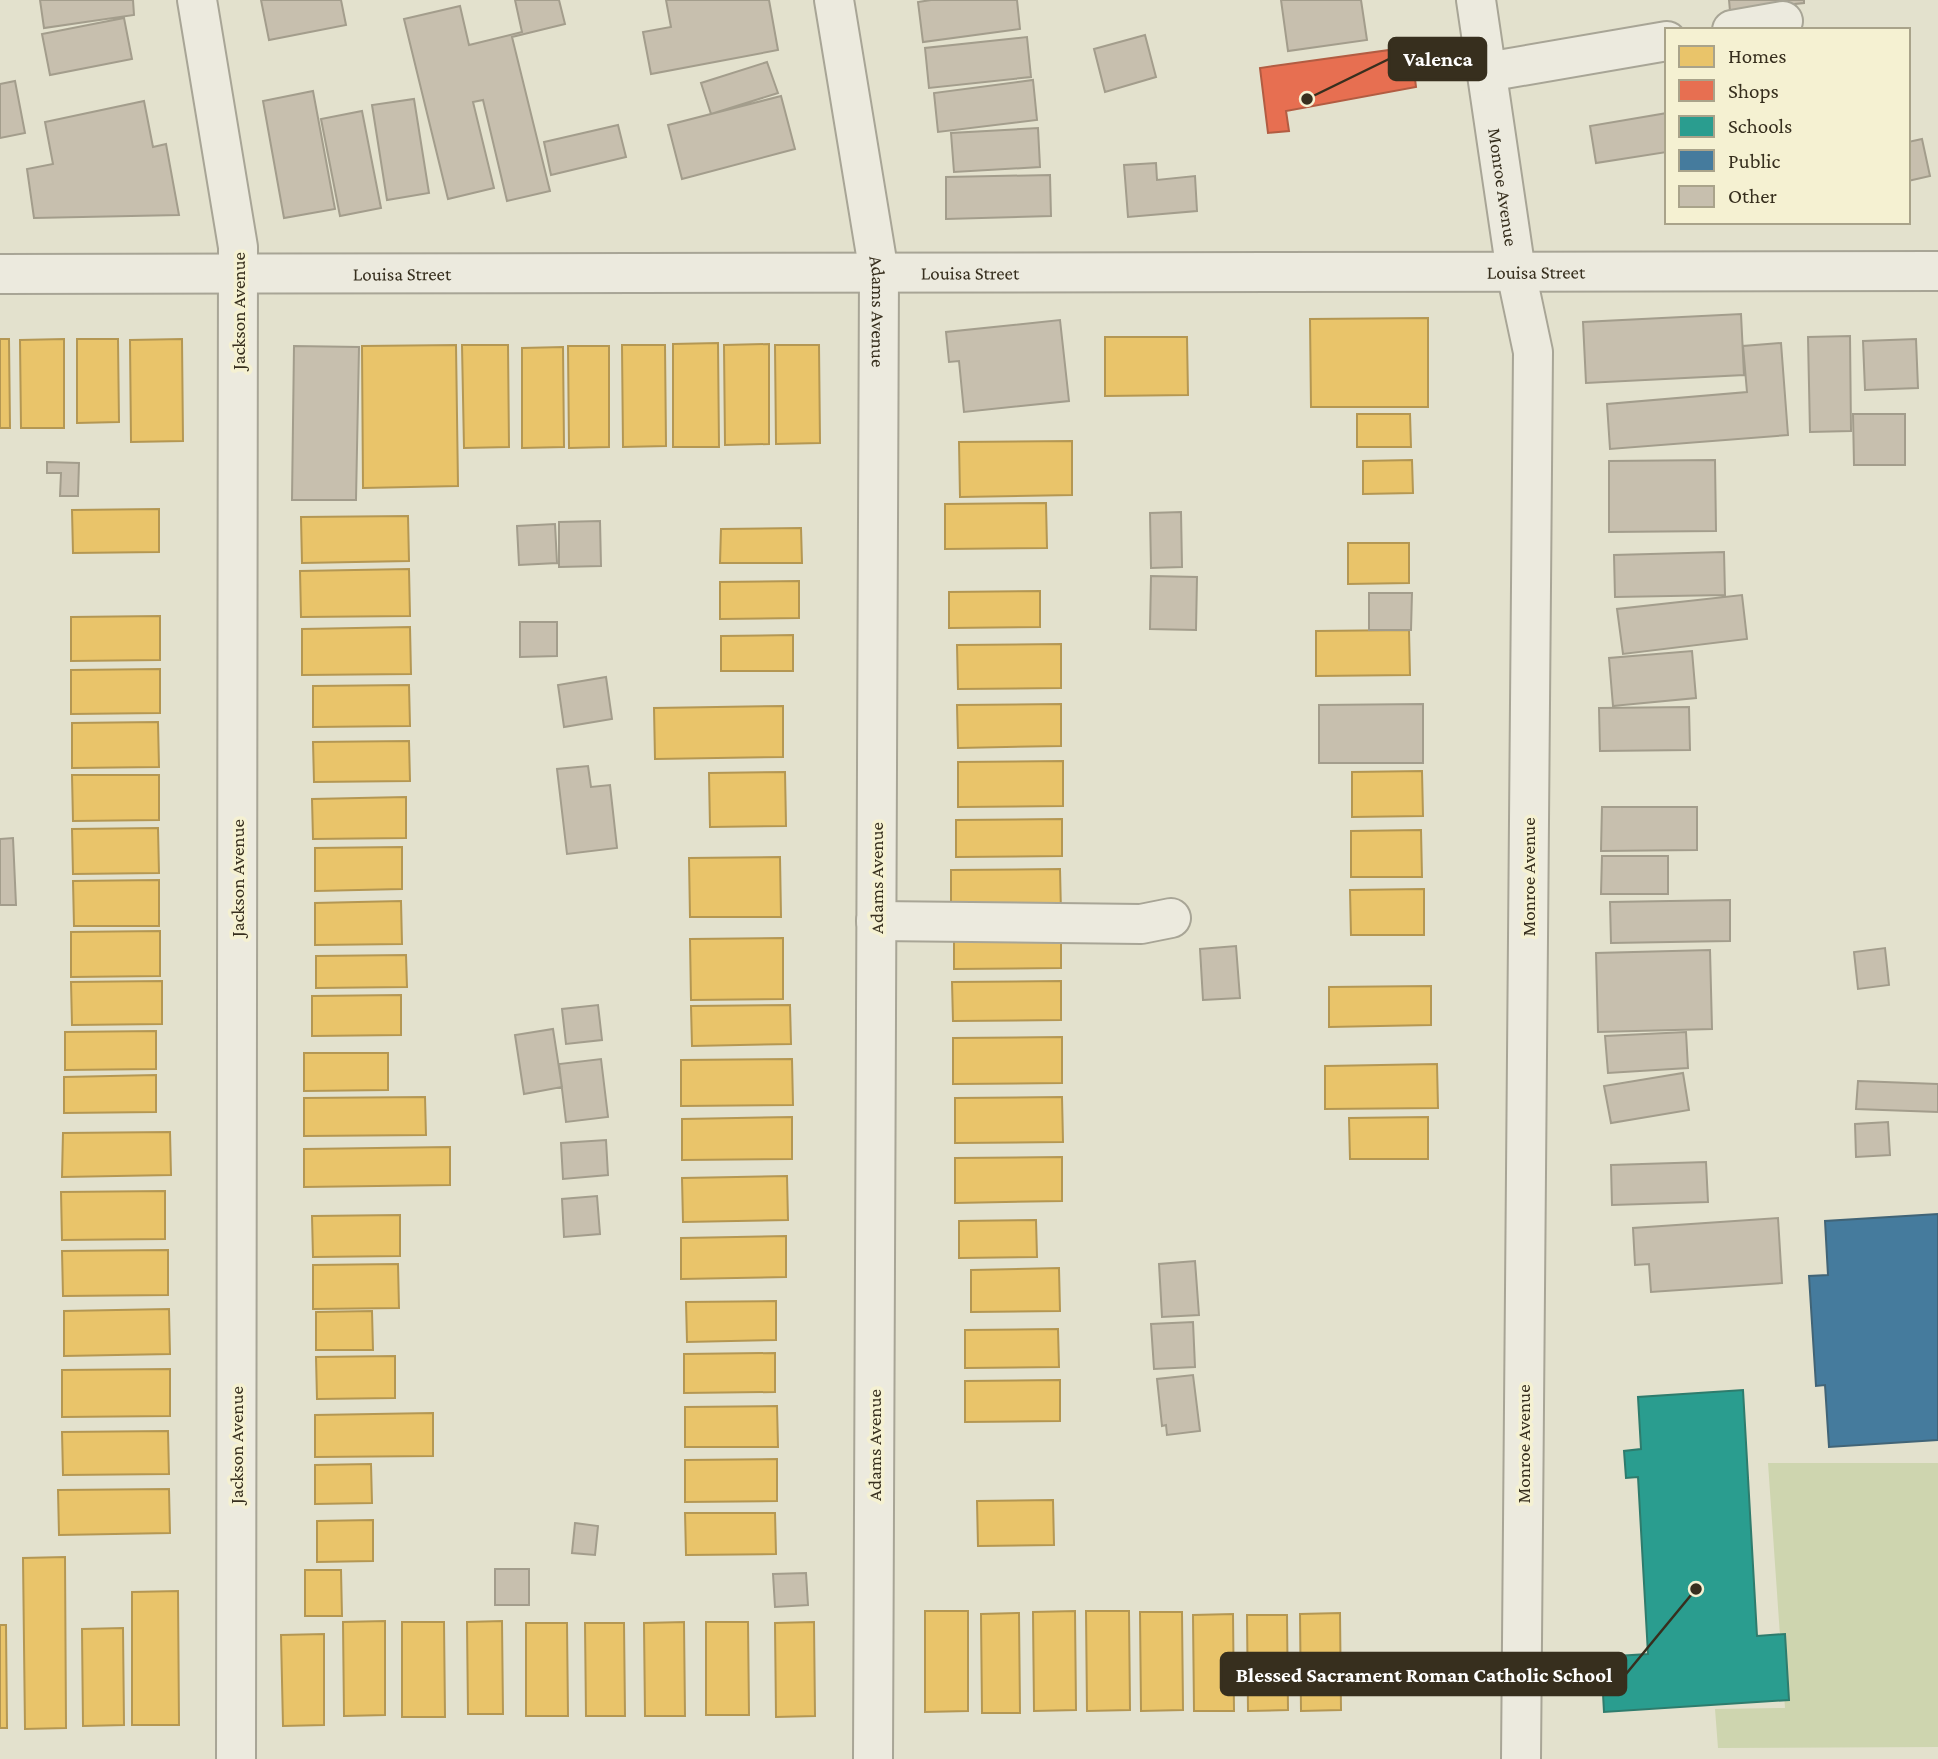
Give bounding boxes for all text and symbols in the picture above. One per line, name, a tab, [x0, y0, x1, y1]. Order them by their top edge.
legend	[1665, 28, 1910, 224]
callout: Valenca	[1389, 38, 1486, 80]
text: Homes	[1728, 44, 1787, 68]
text: Valenca	[1402, 47, 1473, 71]
text: Shops	[1728, 79, 1779, 103]
text: Schools	[1728, 114, 1792, 138]
street label: Monroe Avenue	[1484, 127, 1523, 247]
text: Public	[1728, 149, 1780, 173]
text: Other	[1728, 184, 1778, 208]
street label: Jackson Avenue	[228, 252, 249, 372]
street label: Adams Avenue	[866, 254, 890, 367]
street label: Louisa Street	[1487, 261, 1586, 282]
street label: Louisa Street	[921, 262, 1020, 283]
street label: Louisa Street	[353, 263, 452, 284]
street label: Monroe Avenue	[1518, 817, 1539, 937]
street label: Jackson Avenue	[227, 819, 248, 939]
street label: Adams Avenue	[866, 822, 887, 934]
street label: Monroe Avenue	[1513, 1384, 1534, 1504]
street label: Jackson Avenue	[226, 1386, 247, 1506]
street label: Adams Avenue	[864, 1389, 885, 1501]
callout: Blessed Sacrament Roman Catholic School	[1221, 1653, 1626, 1695]
text: Blessed Sacrament Roman Catholic School	[1236, 1663, 1612, 1687]

